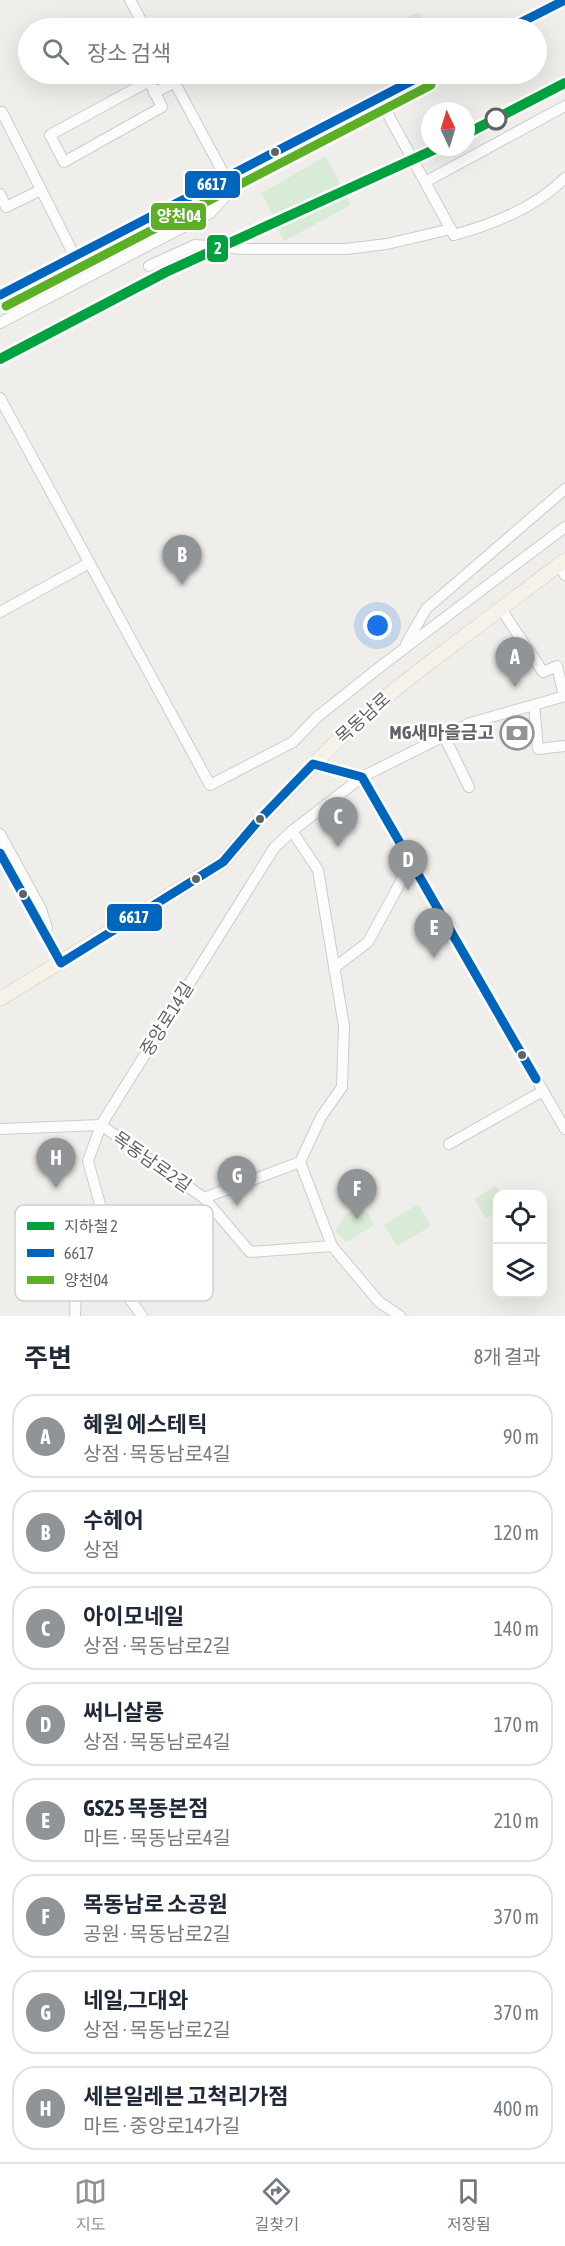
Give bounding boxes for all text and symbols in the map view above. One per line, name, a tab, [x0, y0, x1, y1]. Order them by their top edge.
search box	[18, 18, 547, 84]
icon: search	[39, 35, 72, 68]
text: 장소 검색	[87, 40, 171, 66]
north arrow	[421, 102, 475, 156]
unlabelled marker	[485, 108, 507, 130]
unlabelled marker	[269, 146, 281, 158]
line badge: 6617	[184, 170, 241, 199]
text: 6617	[197, 175, 227, 193]
line badge: 양천04	[150, 202, 207, 231]
text: 양천04	[157, 207, 202, 225]
line badge: 2	[206, 234, 229, 263]
text: 2	[214, 239, 222, 257]
pin: B	[162, 536, 201, 585]
your location	[363, 611, 392, 640]
pin: A	[496, 638, 534, 687]
street label: 목동남로	[331, 688, 394, 748]
bank icon: MG새마을금고	[499, 715, 535, 751]
place label: MG새마을금고	[390, 722, 494, 743]
pin: C	[318, 798, 358, 847]
unlabelled marker	[254, 813, 266, 825]
pin: D	[388, 840, 428, 890]
unlabelled marker	[190, 873, 202, 885]
unlabelled marker	[17, 888, 29, 900]
line badge: 6617	[106, 903, 163, 932]
text: 6617	[119, 908, 149, 926]
pin: E	[414, 908, 454, 958]
street label: 중앙로14길	[136, 978, 198, 1060]
unlabelled marker	[516, 1049, 528, 1061]
street label: 목동남로2길	[109, 1127, 196, 1196]
pin: H	[36, 1138, 76, 1188]
pin: G	[218, 1156, 256, 1206]
pin: F	[338, 1170, 376, 1219]
map controls	[493, 1190, 547, 1298]
button: locate	[493, 1190, 547, 1244]
legend	[15, 1205, 213, 1301]
text: 지하철 2	[64, 1217, 118, 1235]
text: 6617	[64, 1244, 94, 1262]
button: layers	[493, 1244, 547, 1298]
text: 양천04	[64, 1271, 108, 1289]
text: 주변	[24, 1343, 72, 1373]
text: 8개 결과	[474, 1345, 541, 1368]
text: 혜원 에스테틱	[83, 1411, 207, 1437]
text: A	[41, 1425, 50, 1448]
text: 90 m	[503, 1425, 539, 1448]
text: 상점 · 목동남로4길	[83, 1442, 231, 1465]
text: 수헤어	[83, 1507, 144, 1533]
text: B	[41, 1521, 50, 1544]
text: 120 m	[494, 1521, 539, 1544]
text: 상점	[83, 1538, 120, 1561]
text: 아이모네일	[83, 1603, 184, 1629]
text: C	[41, 1617, 50, 1640]
text: 140 m	[494, 1617, 539, 1640]
text: 상점 · 목동남로2길	[83, 1634, 231, 1657]
text: 써니살롱	[83, 1699, 164, 1725]
text: D	[40, 1713, 51, 1736]
text: 170 m	[494, 1713, 539, 1736]
text: 상점 · 목동남로4길	[83, 1730, 231, 1753]
text: GS25 목동본점	[83, 1795, 209, 1821]
text: E	[41, 1809, 50, 1832]
text: 210 m	[494, 1809, 539, 1832]
text: 마트 · 목동남로4길	[83, 1826, 231, 1849]
text: 목동남로 소공원	[83, 1891, 228, 1917]
text: F	[41, 1905, 50, 1928]
text: 370 m	[494, 1905, 539, 1928]
text: 공원 · 목동남로2길	[83, 1922, 231, 1945]
text: 네일,그대와	[83, 1987, 188, 2013]
text: G	[40, 2001, 51, 2024]
text: 370 m	[494, 2001, 539, 2024]
text: 상점 · 목동남로2길	[83, 2018, 231, 2041]
text: 세븐일레븐 고척리가점	[83, 2083, 288, 2109]
text: H	[40, 2097, 51, 2120]
text: 400 m	[494, 2097, 539, 2120]
text: 마트 · 중앙로14가길	[83, 2114, 240, 2137]
tab: 지도	[74, 2175, 107, 2235]
tab: 길찾기	[255, 2175, 299, 2235]
tab: 저장됨	[447, 2175, 491, 2235]

